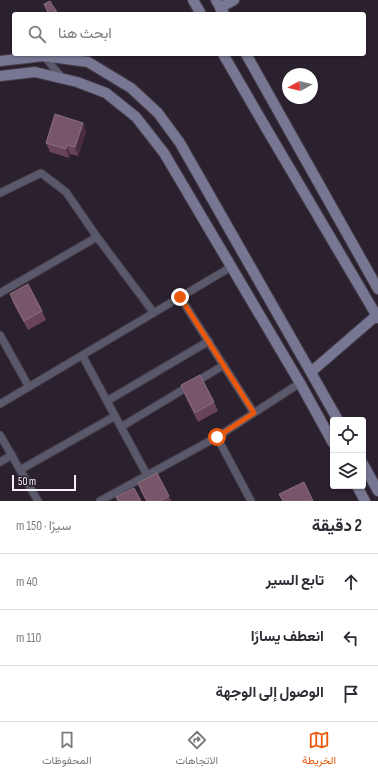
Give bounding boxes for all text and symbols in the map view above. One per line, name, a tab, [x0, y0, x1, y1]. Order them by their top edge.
search box	[12, 12, 366, 56]
icon: search	[26, 23, 48, 45]
text: ابحث هنا	[58, 24, 112, 43]
north arrow	[282, 68, 318, 104]
route end	[171, 288, 189, 306]
map controls	[330, 417, 366, 489]
button: locate	[330, 417, 366, 453]
route start	[208, 428, 226, 446]
button: layers	[330, 453, 366, 489]
scale bar	[12, 473, 76, 492]
text: 50 m	[18, 475, 36, 488]
text: 2 دقيقة	[312, 516, 362, 536]
text: سيرًا · 150 m	[16, 518, 71, 534]
text: تابع السير	[266, 571, 324, 590]
icon: ahead	[340, 571, 362, 593]
text: 40 m	[16, 574, 38, 590]
text: انعطف يسارًا	[251, 627, 324, 646]
icon: left	[340, 627, 362, 649]
text: 110 m	[16, 630, 41, 646]
text: الوصول إلى الوجهة	[216, 683, 324, 702]
icon: arrive	[340, 683, 362, 705]
tab: المحفوظات	[42, 729, 92, 770]
tab: الاتجاهات	[175, 729, 218, 770]
tab: الخريطة	[302, 729, 336, 770]

